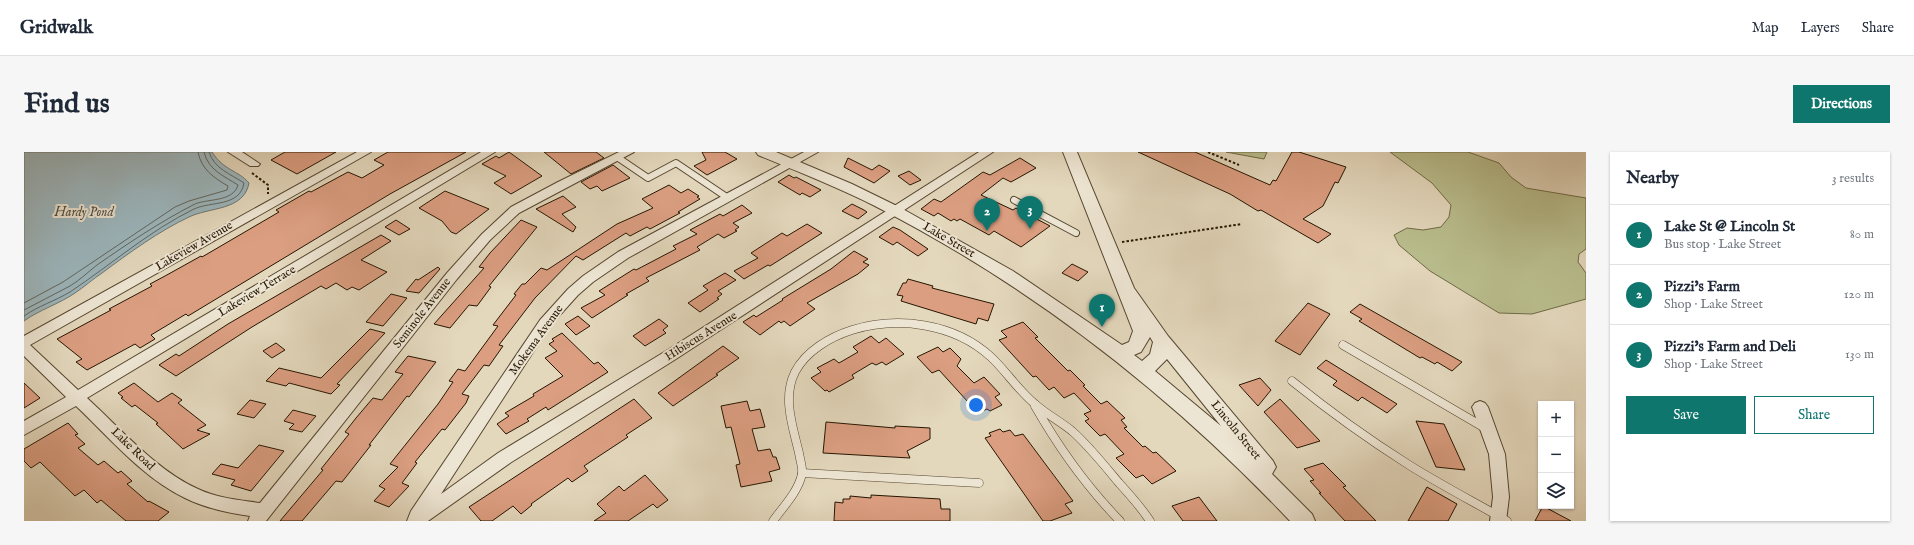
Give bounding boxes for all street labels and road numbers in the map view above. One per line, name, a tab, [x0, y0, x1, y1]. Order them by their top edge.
street label: Lakeview Avenue	[153, 218, 236, 274]
street label: Lake Street	[920, 219, 978, 261]
street label: Lakeview Terrace	[215, 262, 299, 320]
street label: Seminole Avenue	[390, 275, 454, 351]
street label: Mokema Avenue	[505, 302, 567, 378]
street label: Hibiscus Avenue	[662, 308, 740, 364]
street label: Lincoln Street	[1208, 397, 1264, 463]
street label: Lake Road	[108, 424, 159, 474]

